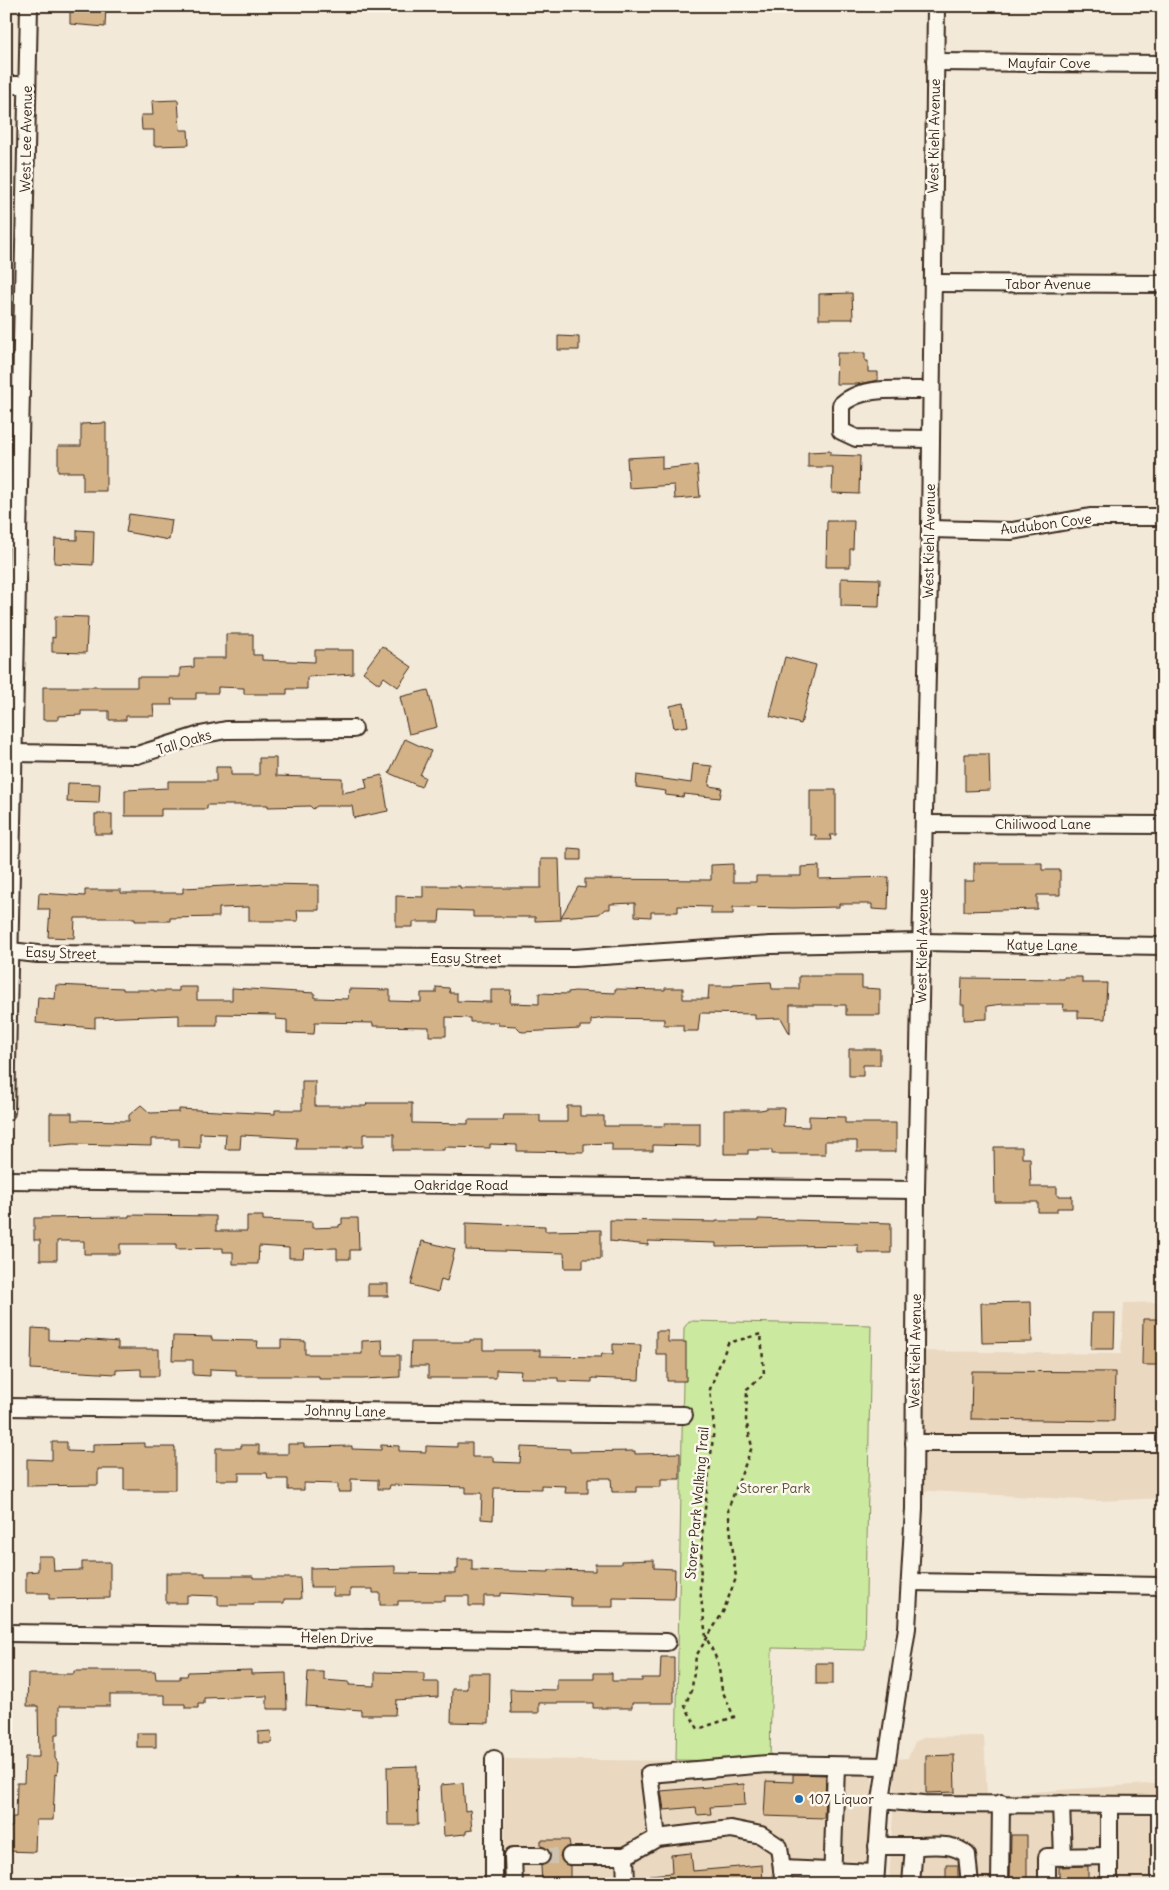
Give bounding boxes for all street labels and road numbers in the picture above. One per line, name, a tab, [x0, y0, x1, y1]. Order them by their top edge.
street label: Mayfair Cove	[1008, 54, 1090, 72]
street label: West Kiehl Avenue	[924, 78, 944, 194]
street label: West Lee Avenue	[16, 85, 36, 193]
street label: Tabor Avenue	[1005, 275, 1091, 293]
street label: West Kiehl Avenue	[919, 483, 939, 599]
street label: Audubon Cove	[999, 509, 1093, 539]
street label: Tall Oaks	[154, 725, 214, 759]
street label: Chiliwood Lane	[995, 815, 1091, 833]
street label: West Kiehl Avenue	[912, 888, 932, 1004]
street label: Katye Lane	[1006, 935, 1078, 955]
street label: Easy Street	[25, 943, 97, 963]
street label: Easy Street	[430, 949, 502, 967]
street label: Oakridge Road	[414, 1176, 508, 1194]
street label: West Kiehl Avenue	[905, 1293, 925, 1409]
street label: Johnny Lane	[304, 1401, 386, 1421]
street label: Storer Park Walking Trail	[681, 1426, 713, 1580]
street label: Helen Drive	[300, 1628, 374, 1648]

